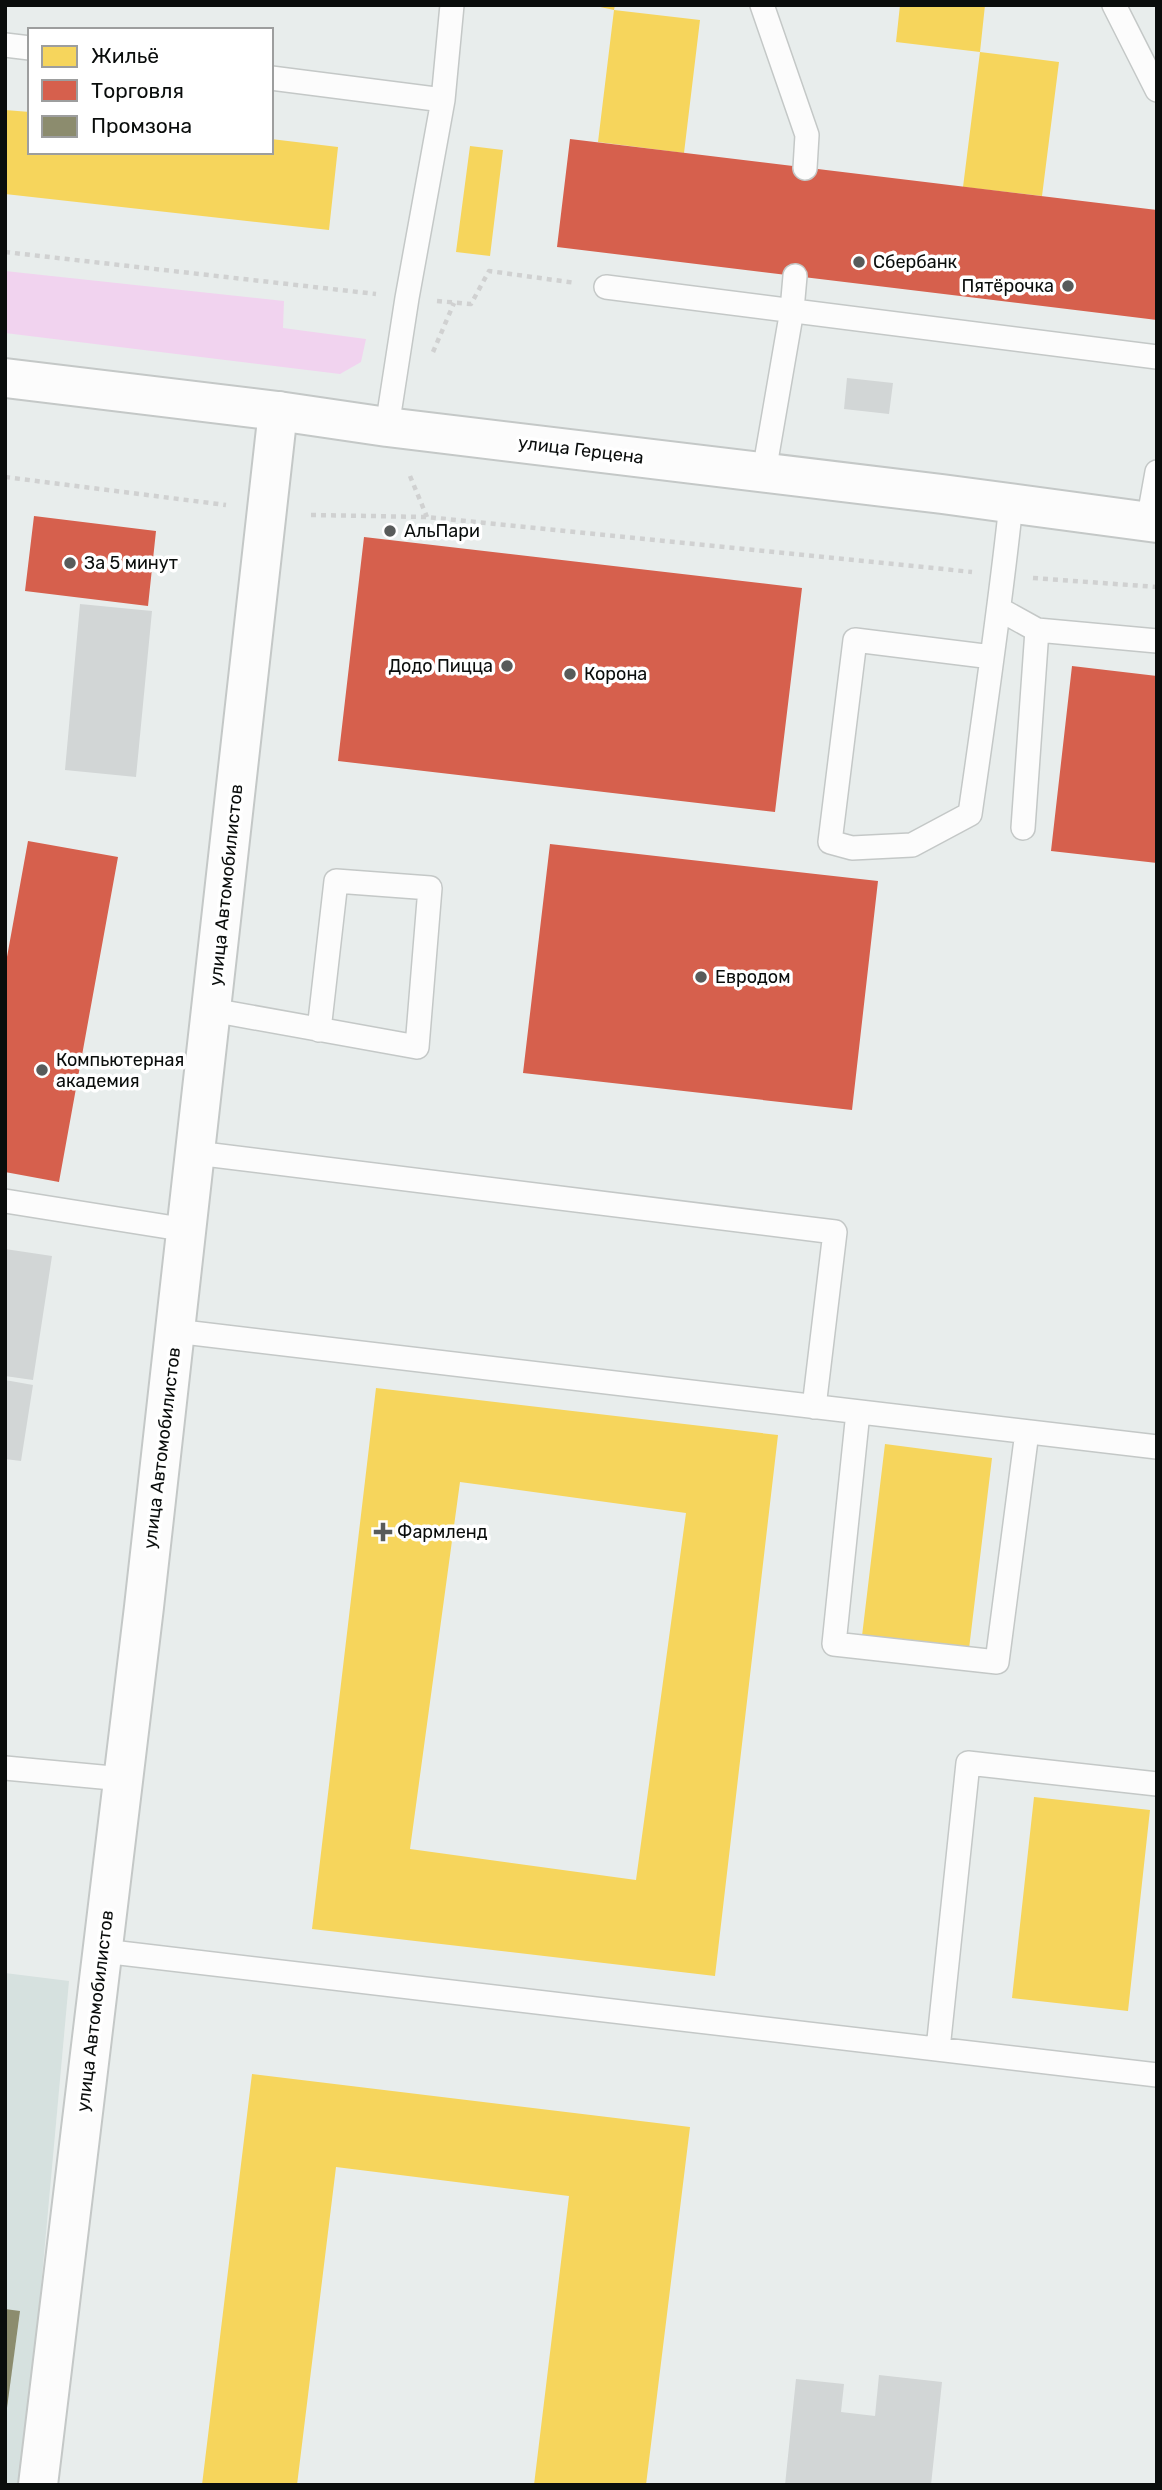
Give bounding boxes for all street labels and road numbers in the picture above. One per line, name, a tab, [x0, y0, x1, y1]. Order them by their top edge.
street label: улица Герцена	[517, 431, 645, 469]
street label: улица Автомобилистов	[204, 783, 248, 987]
street label: улица Автомобилистов	[139, 1346, 185, 1550]
street label: улица Автомобилистов	[72, 1909, 118, 2113]

